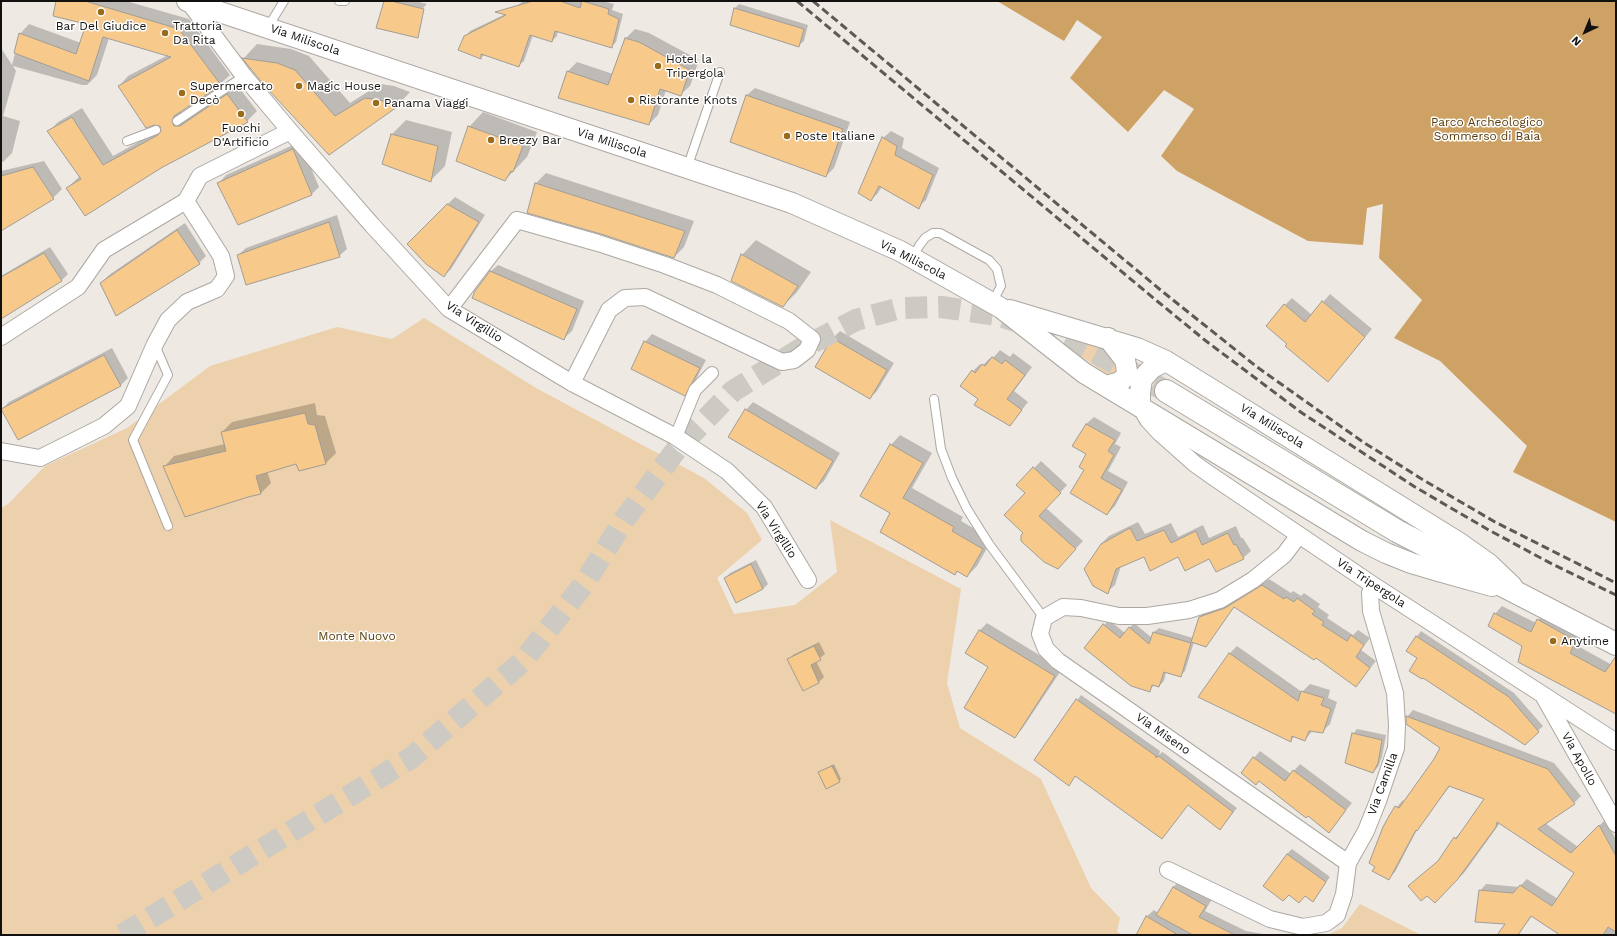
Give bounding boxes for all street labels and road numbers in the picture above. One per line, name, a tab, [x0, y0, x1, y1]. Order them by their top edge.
street label: Via Miliscola	[268, 21, 342, 59]
street label: Via Miliscola	[575, 125, 649, 161]
street label: Via Miliscola	[877, 237, 949, 283]
street label: Via Virgillio	[443, 298, 505, 346]
street label: Via Miliscola	[1237, 401, 1307, 451]
street label: Via Virgillio	[752, 499, 800, 561]
street label: Via Tripergola	[1334, 555, 1408, 611]
street label: Via Miseno	[1133, 710, 1193, 758]
street label: Via Apollo	[1558, 730, 1600, 788]
street label: Via Camilla	[1365, 751, 1401, 817]

